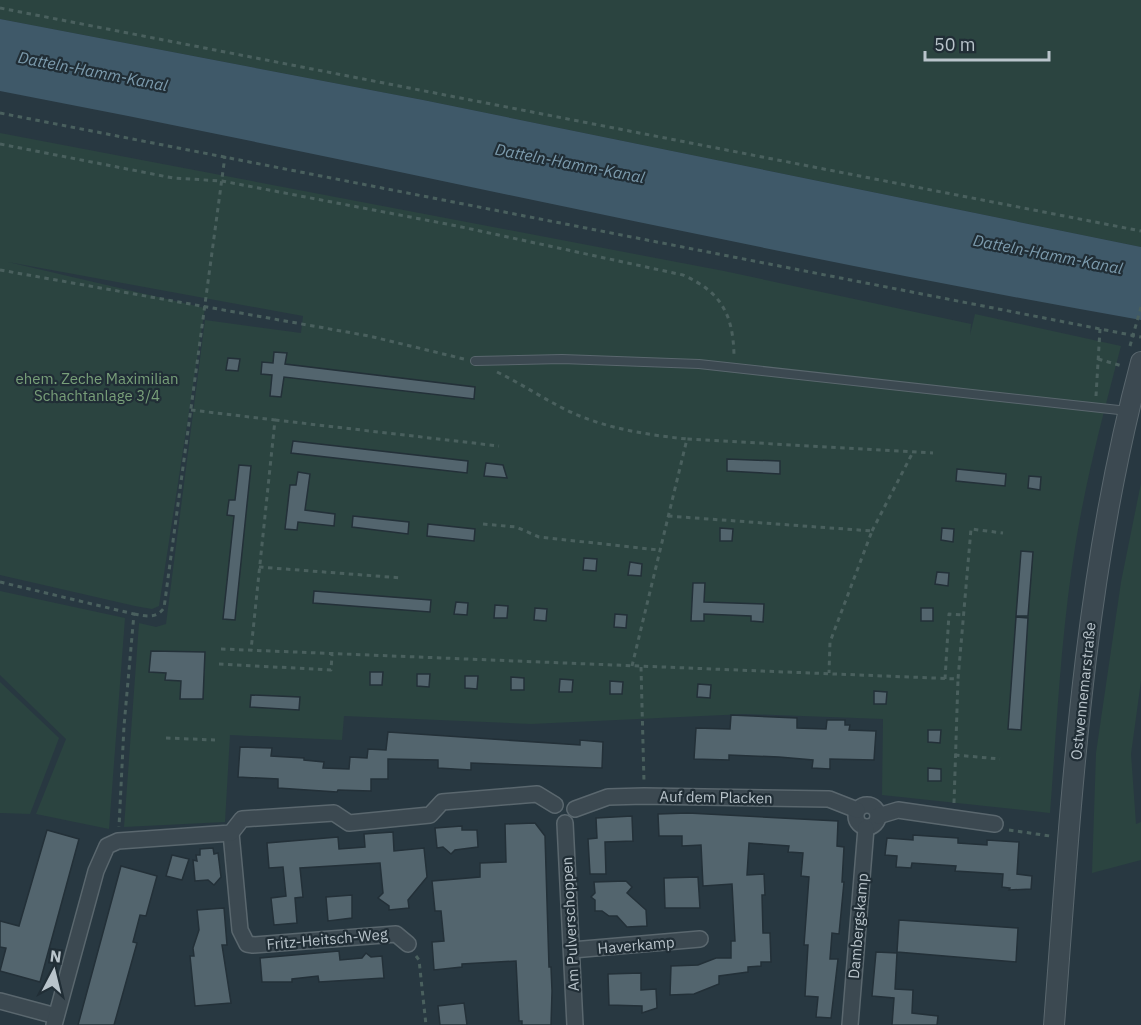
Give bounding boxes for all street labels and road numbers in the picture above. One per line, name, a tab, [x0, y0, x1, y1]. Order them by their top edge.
street label: Ostwennemarstraße	[1066, 621, 1100, 761]
street label: Auf dem Placken	[659, 787, 773, 807]
street label: Am Pulverschoppen	[557, 856, 583, 992]
street label: Dambergskamp	[844, 872, 872, 980]
street label: Fritz-Heitsch-Weg	[266, 924, 388, 954]
street label: Haverkamp	[597, 932, 675, 958]

